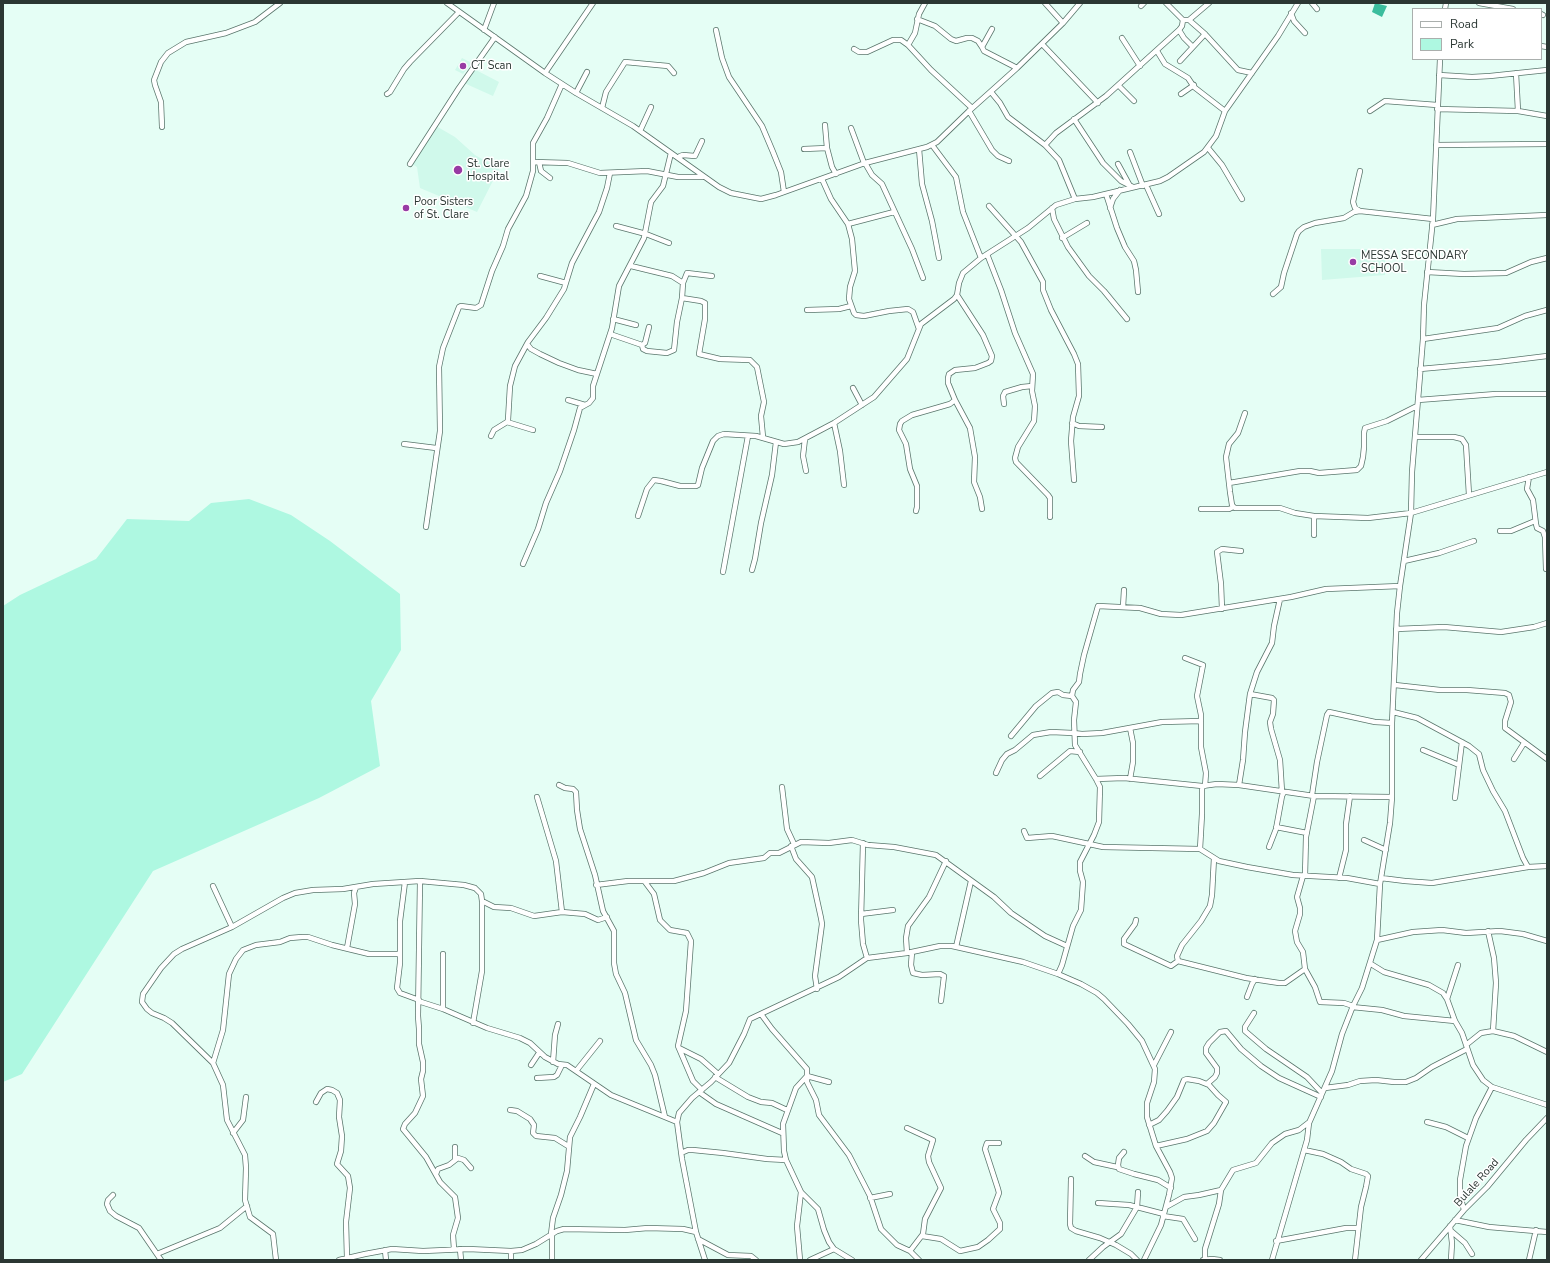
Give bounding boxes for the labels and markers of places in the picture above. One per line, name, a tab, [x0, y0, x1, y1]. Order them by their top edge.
place label: CT Scan	[471, 59, 512, 73]
marker: CT Scan	[458, 61, 468, 71]
place label: St. Clare Hospital	[467, 157, 509, 183]
marker: St. Clare Hospital	[452, 164, 464, 176]
place label: Poor Sisters of St. Clare	[414, 195, 473, 221]
marker: Poor Sisters of St. Clare	[401, 203, 411, 213]
place label: MESSA SECONDARY SCHOOL	[1361, 249, 1468, 275]
marker: MESSA SECONDARY SCHOOL	[1348, 257, 1358, 267]

